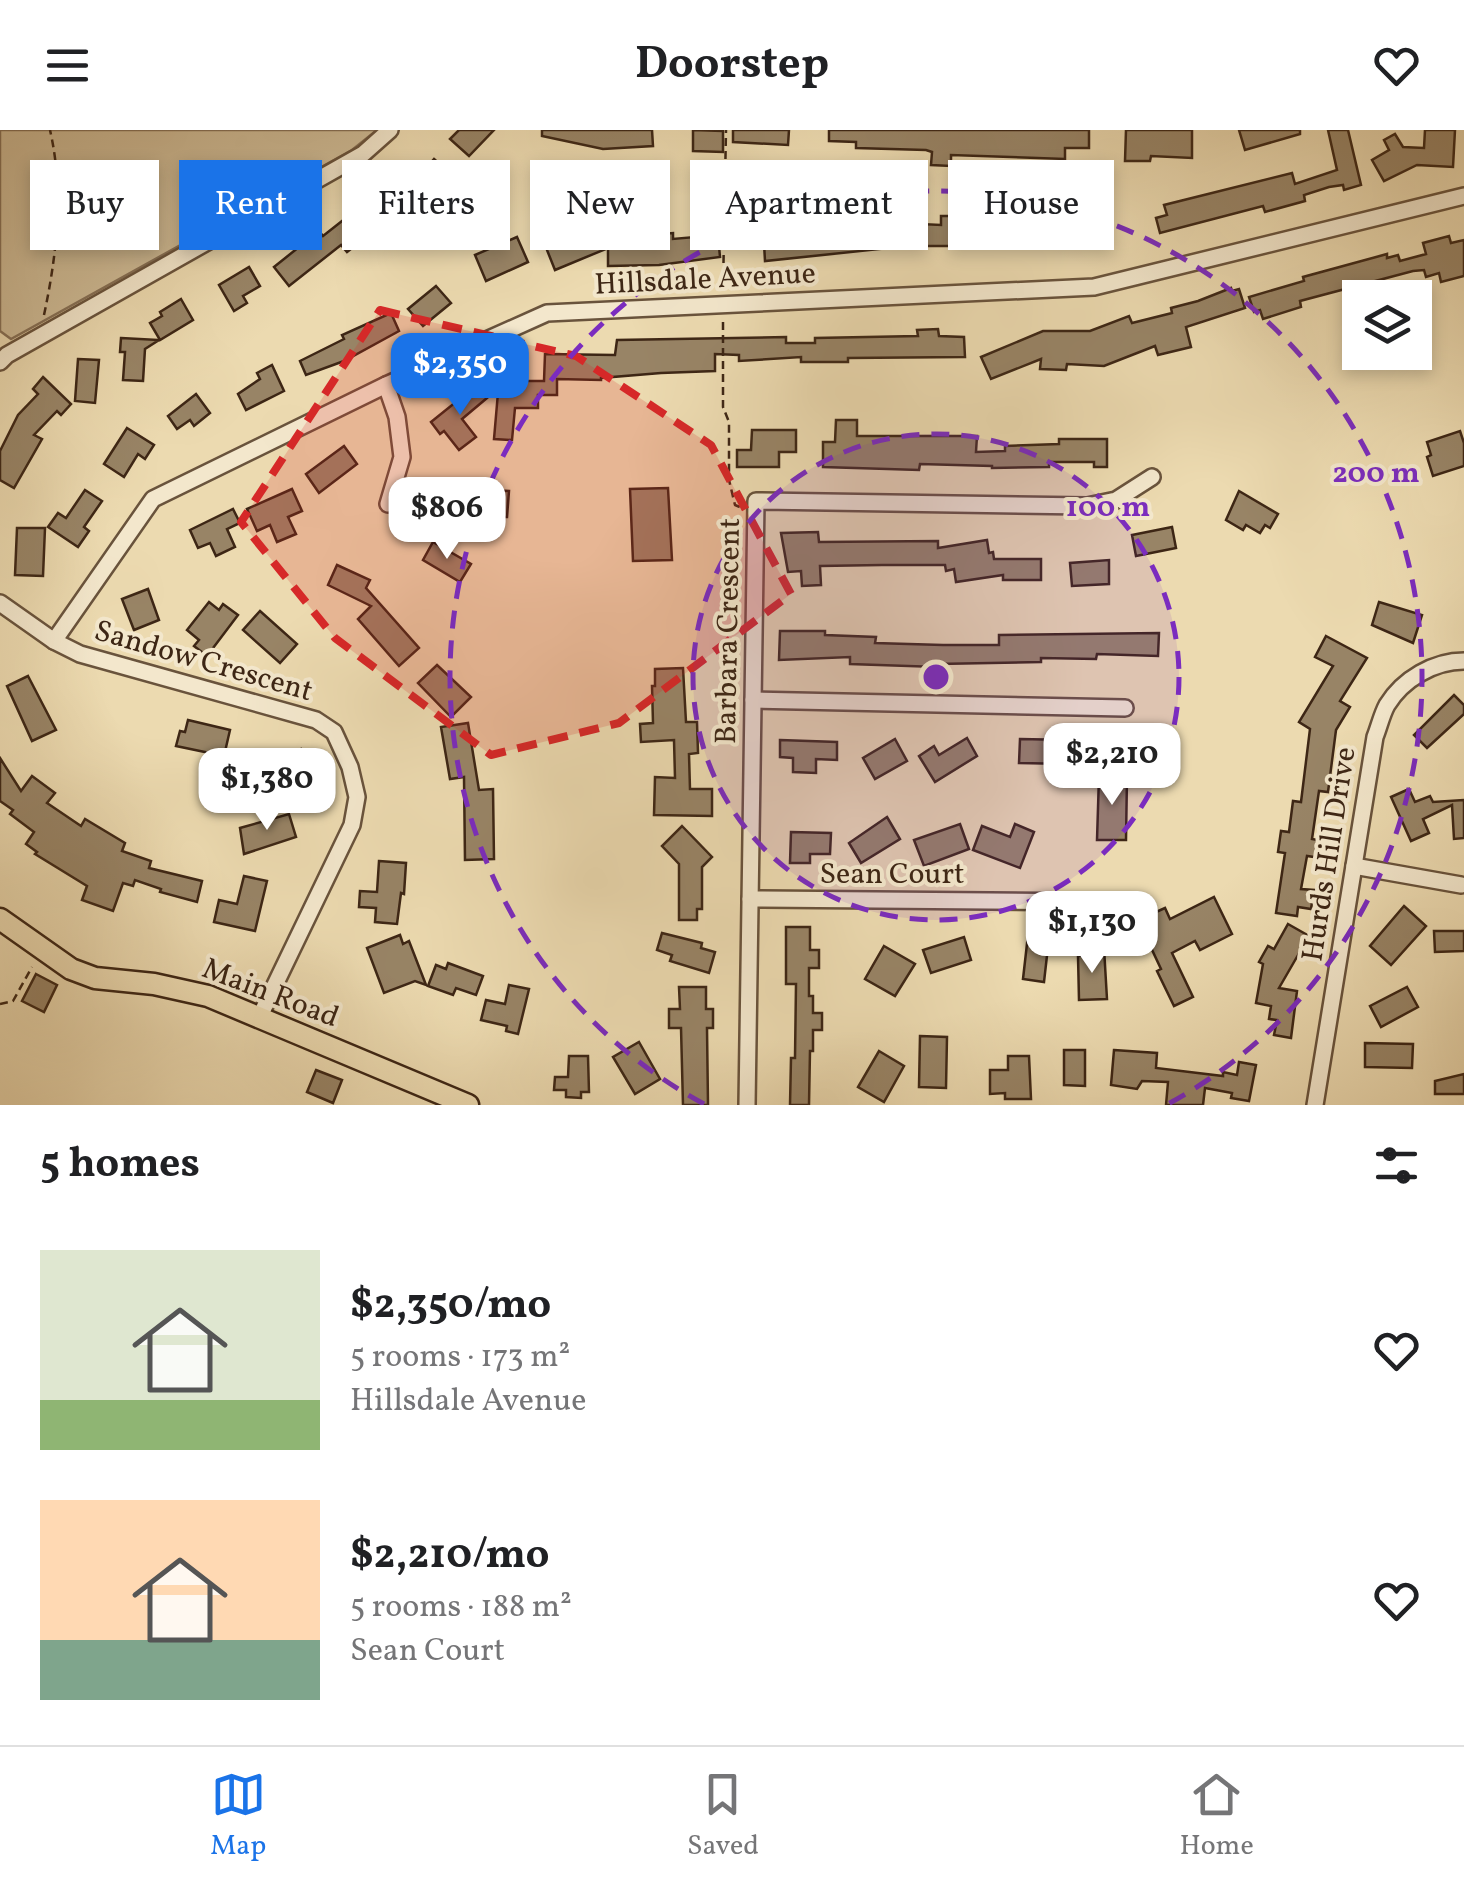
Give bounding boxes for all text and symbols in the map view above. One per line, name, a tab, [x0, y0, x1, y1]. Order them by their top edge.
text: Doorstep	[635, 34, 829, 97]
icon: menu	[40, 38, 95, 93]
icon: heart	[1369, 38, 1424, 93]
chip: Buy	[30, 160, 159, 250]
chip: Rent	[179, 160, 322, 250]
chip: Filters	[342, 160, 510, 250]
chip: New	[530, 160, 670, 250]
chip: Apartment	[690, 160, 928, 250]
chip: House	[948, 160, 1114, 250]
street label: Hillsdale Avenue	[593, 253, 817, 307]
map controls	[1342, 280, 1432, 370]
button: layers	[1342, 280, 1432, 370]
pin: $2,350	[379, 333, 541, 418]
text: $2,350	[413, 343, 507, 387]
text: 200 m	[1332, 453, 1420, 495]
pin: $806	[388, 477, 506, 562]
text: $806	[411, 487, 483, 531]
text: 100 m	[1066, 487, 1150, 529]
street label: Barbara Crescent	[706, 518, 752, 745]
street label: Sandow Crescent	[89, 611, 318, 713]
centre of rings	[918, 659, 954, 695]
pin: $2,210	[1031, 723, 1193, 808]
text: $2,210	[1066, 733, 1158, 777]
street label: Hurds Hill Drive	[1292, 744, 1368, 965]
pin: $1,380	[186, 748, 348, 833]
text: $1,380	[221, 758, 313, 802]
street label: Sean Court	[819, 854, 965, 896]
pin: $1,130	[1011, 891, 1173, 976]
text: $1,130	[1048, 901, 1136, 945]
street label: Main Road	[196, 949, 345, 1039]
text: 5 homes	[40, 1136, 200, 1195]
icon: filters	[1369, 1138, 1424, 1193]
text: $2,350/mo	[350, 1277, 551, 1336]
icon: home	[120, 1290, 240, 1410]
icon: heart	[1369, 1323, 1424, 1378]
text: 5 rooms · 173 m²	[350, 1336, 570, 1380]
text: Hillsdale Avenue	[350, 1380, 586, 1424]
text: $2,210/mo	[350, 1527, 550, 1586]
icon: home	[120, 1540, 240, 1660]
icon: heart	[1369, 1573, 1424, 1628]
text: 5 rooms · 188 m²	[350, 1586, 572, 1630]
text: Sean Court	[350, 1630, 505, 1674]
tab: Map	[210, 1767, 266, 1866]
tab: Saved	[687, 1767, 759, 1866]
tab: Home	[1180, 1767, 1254, 1866]

